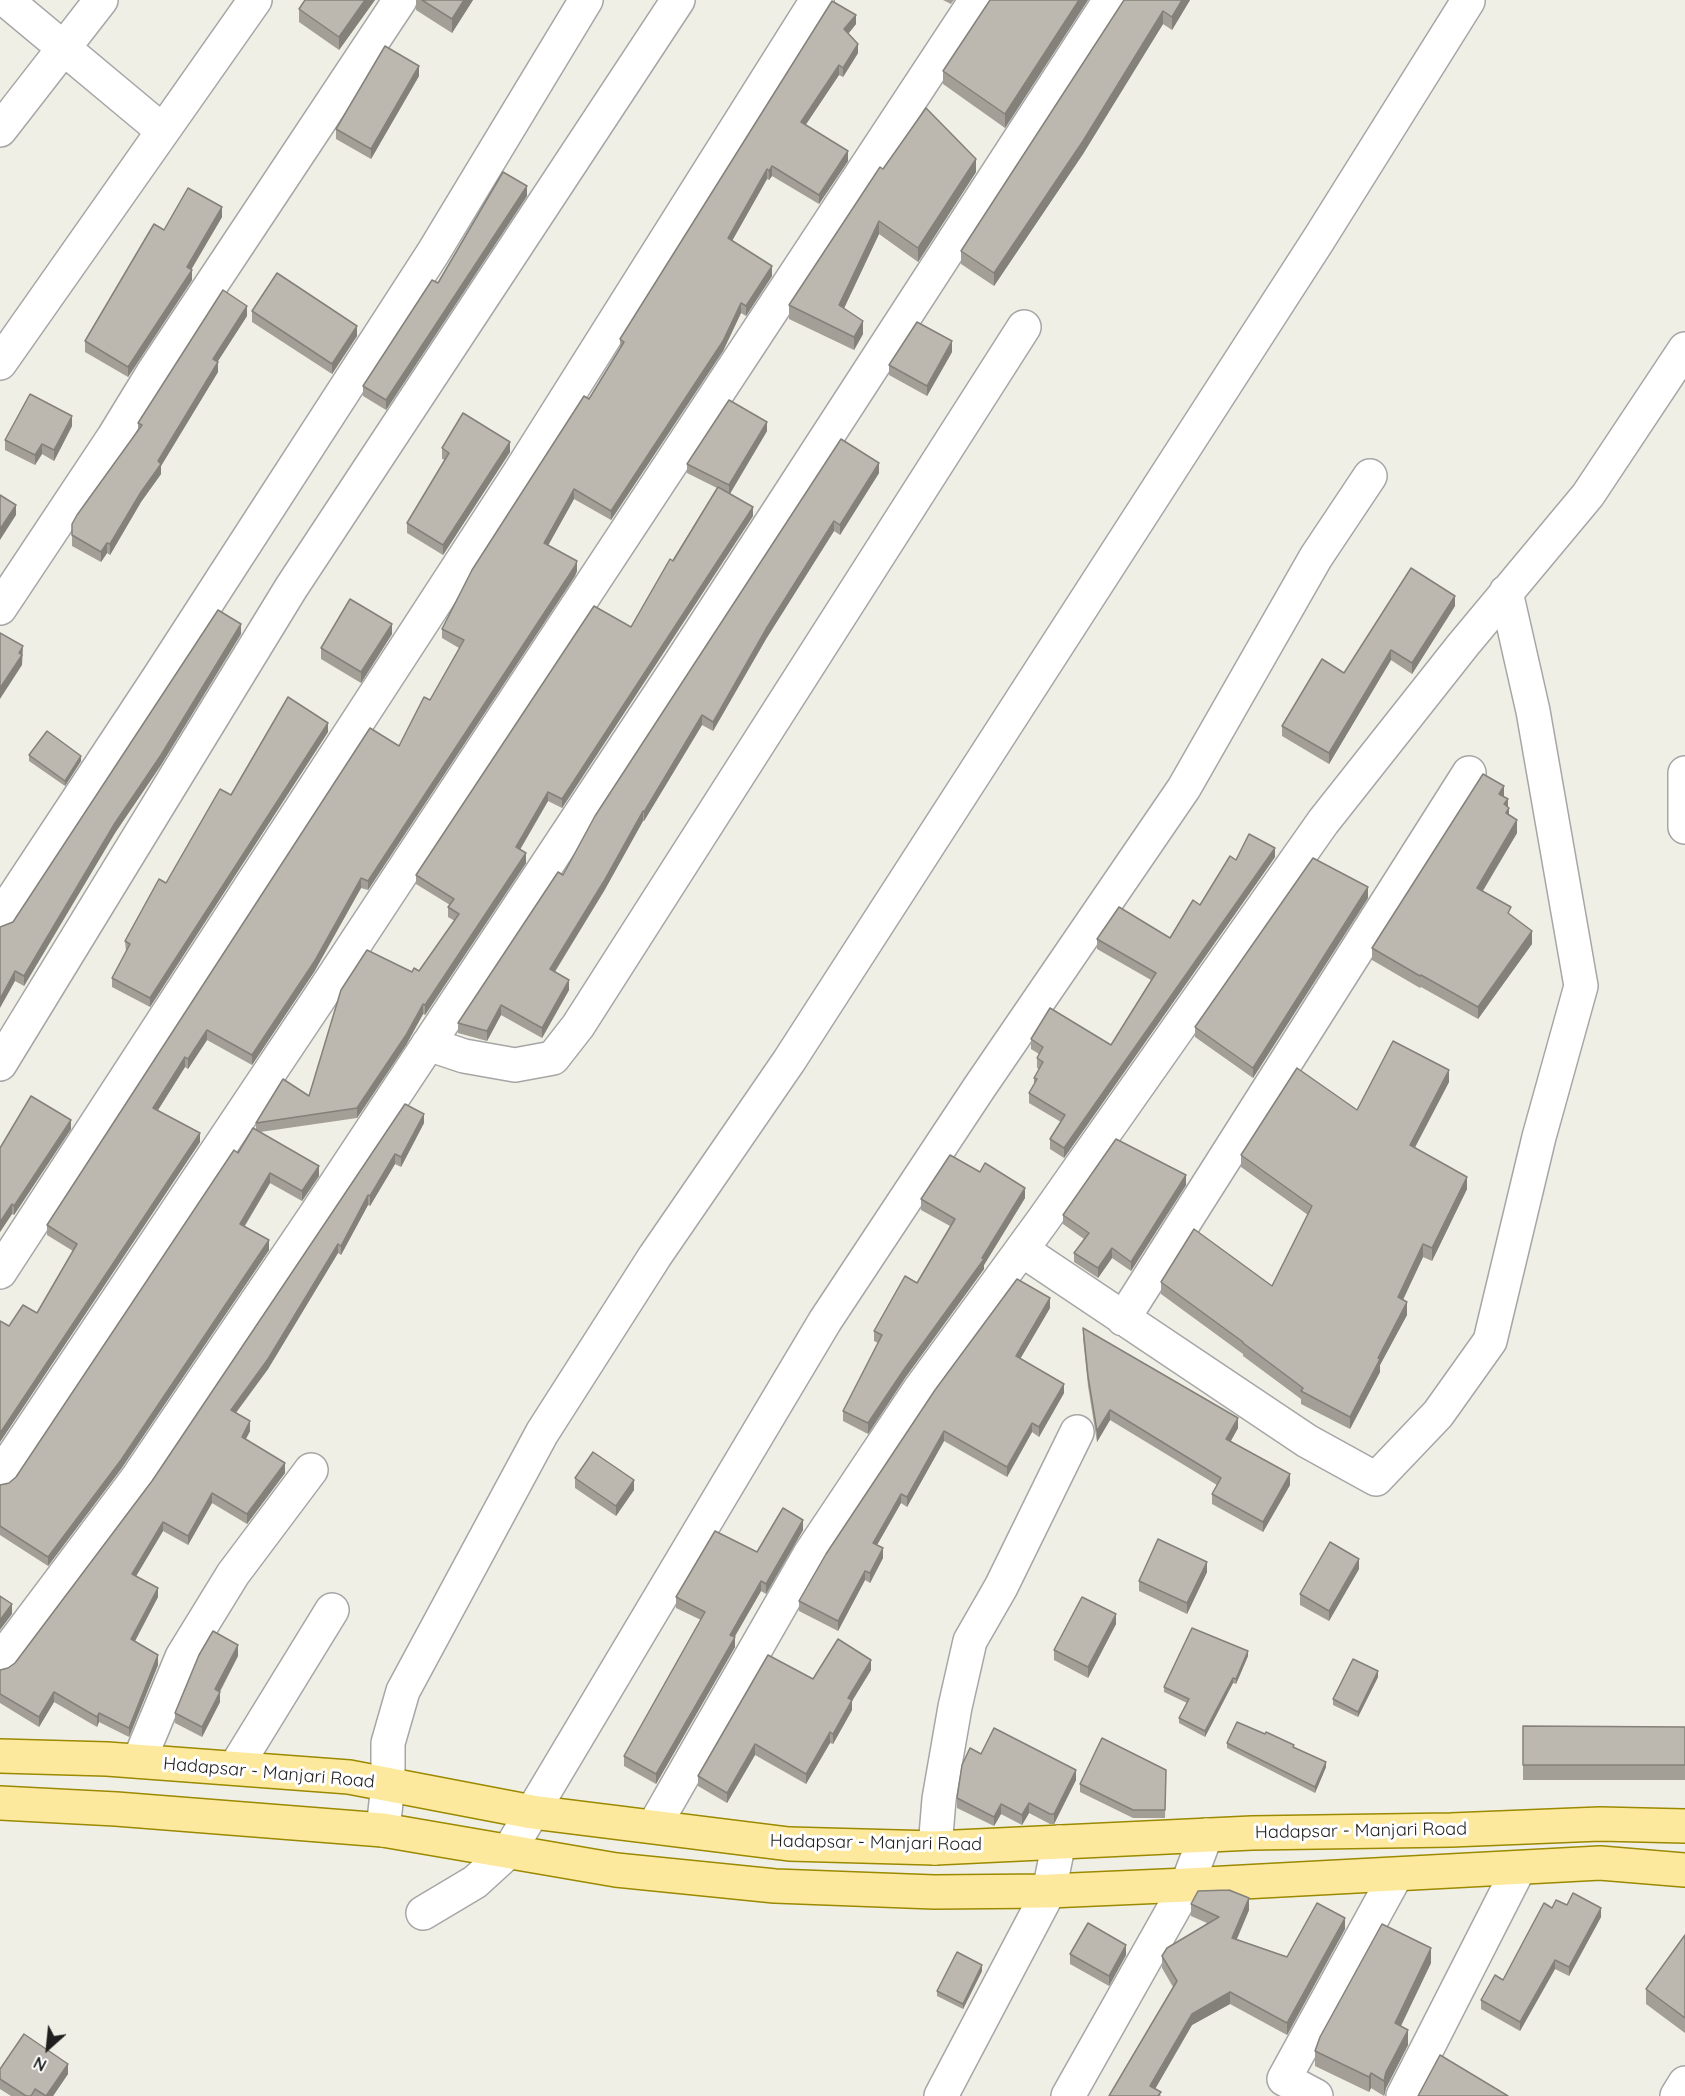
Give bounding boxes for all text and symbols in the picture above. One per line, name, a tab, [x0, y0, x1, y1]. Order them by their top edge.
street label: Hadapsar - Manjari Road	[162, 1753, 376, 1793]
street label: Hadapsar - Manjari Road	[1255, 1818, 1467, 1844]
street label: Hadapsar - Manjari Road	[770, 1830, 982, 1856]
north arrow	[18, 2018, 78, 2078]
text: N	[30, 2052, 50, 2076]

